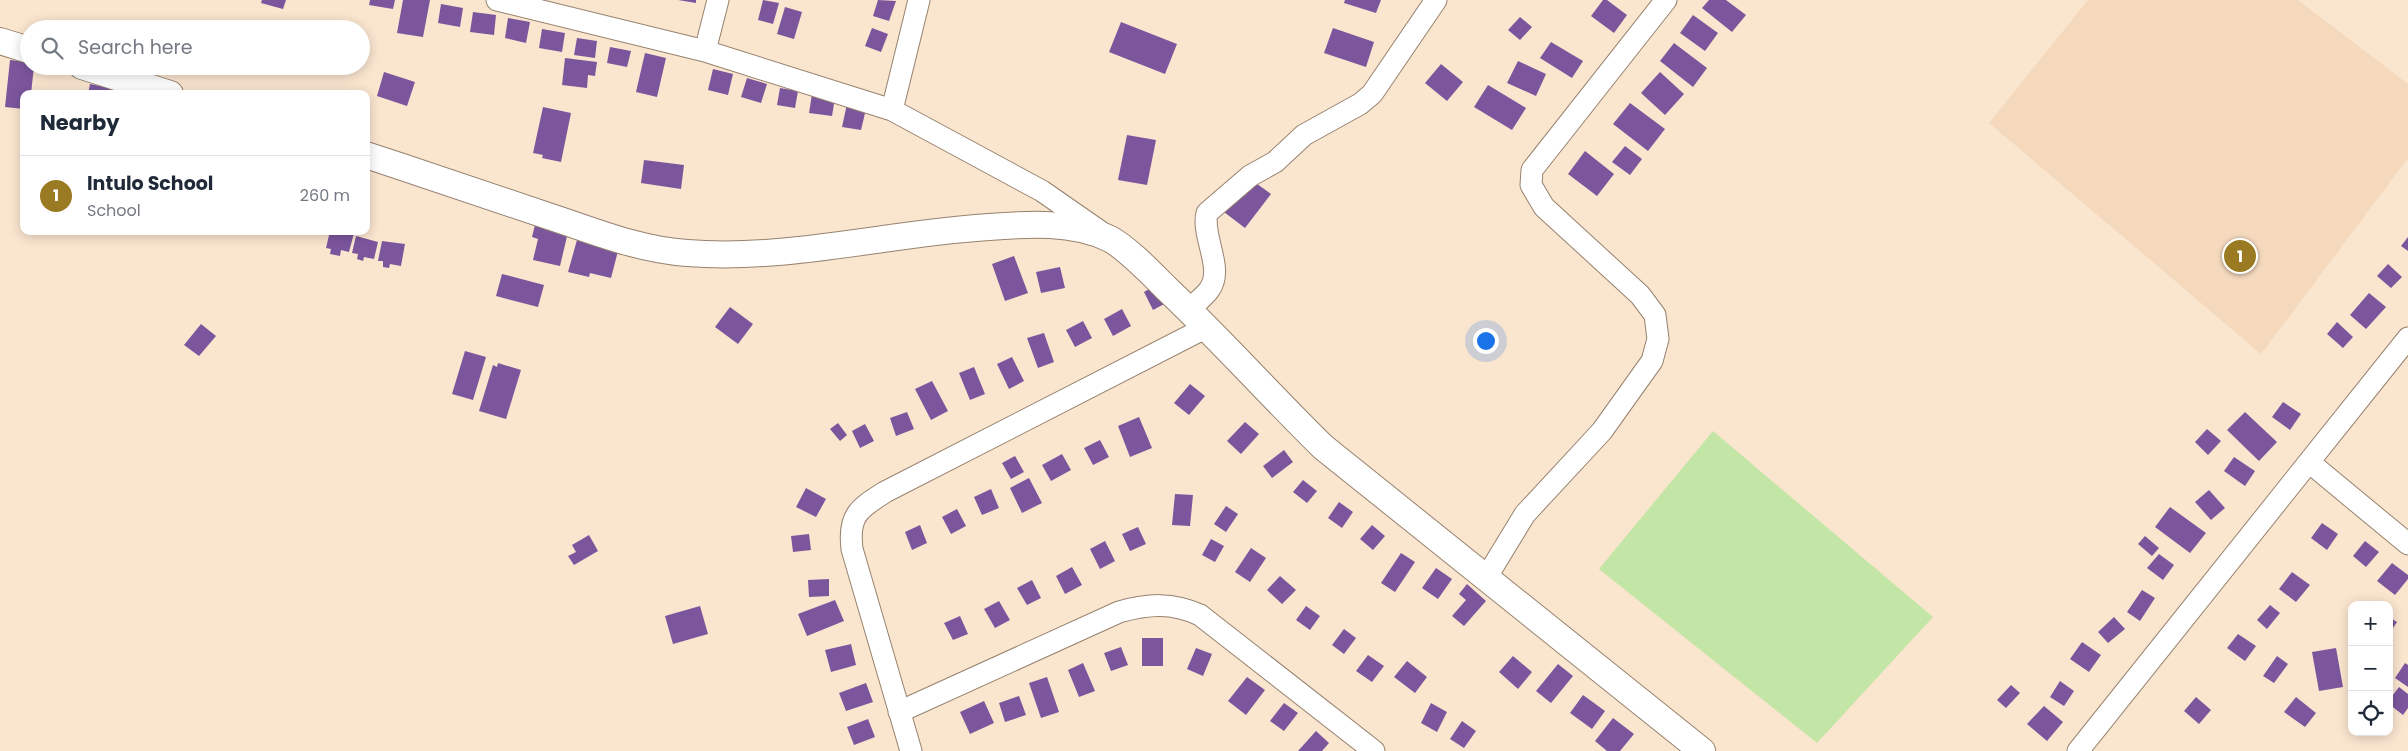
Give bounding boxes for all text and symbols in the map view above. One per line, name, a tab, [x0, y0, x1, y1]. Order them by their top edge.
search box	[20, 20, 370, 75]
icon: search	[38, 34, 66, 62]
text: Search here	[78, 34, 192, 61]
text: Nearby	[40, 108, 120, 137]
text: Intulo School	[87, 170, 213, 197]
text: 1	[53, 184, 59, 207]
text: 260 m	[300, 184, 350, 207]
text: School	[87, 199, 141, 222]
pin: 1	[2224, 237, 2256, 275]
your location	[1473, 328, 1499, 354]
map controls	[2348, 601, 2393, 736]
button: +	[2348, 601, 2393, 646]
button: −	[2348, 646, 2393, 691]
button: locate	[2348, 691, 2393, 736]

